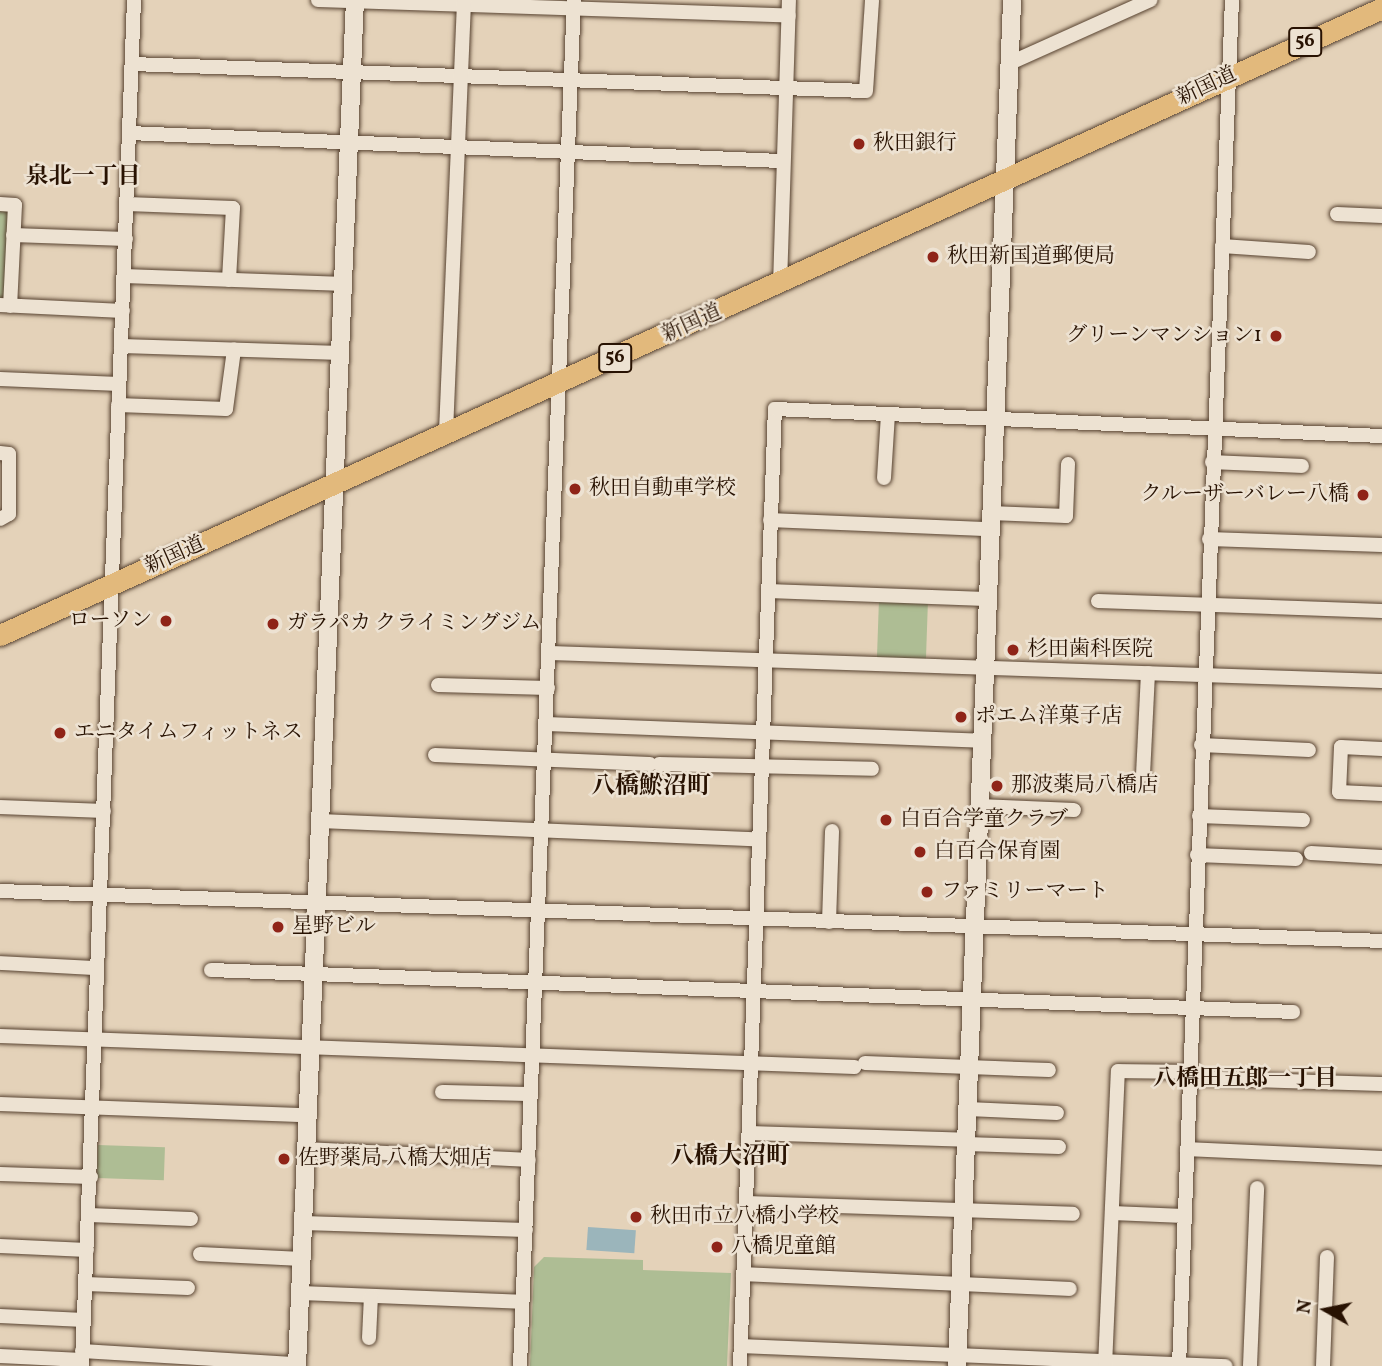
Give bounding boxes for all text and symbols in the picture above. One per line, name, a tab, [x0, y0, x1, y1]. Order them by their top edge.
road number: 56	[1288, 26, 1322, 58]
street label: 新国道	[1173, 62, 1241, 112]
place label: 秋田銀行	[873, 131, 957, 157]
marker: 秋田銀行	[851, 136, 867, 152]
district label: 泉北一丁目	[26, 163, 140, 191]
place label: 秋田新国道郵便局	[947, 244, 1115, 270]
marker: 秋田新国道郵便局	[925, 249, 941, 265]
street label: 新国道	[658, 300, 726, 348]
place label: グリーンマンション1	[1065, 323, 1262, 349]
marker: グリーンマンション1	[1268, 328, 1284, 344]
road number: 56	[598, 342, 632, 374]
place label: 秋田自動車学校	[589, 476, 736, 502]
marker: 秋田自動車学校	[567, 481, 583, 497]
place label: クルーザーバレー八橋	[1139, 482, 1349, 508]
marker: クルーザーバレー八橋	[1355, 487, 1371, 503]
street label: 新国道	[141, 532, 209, 580]
place label: ローソン	[68, 608, 152, 634]
place label: ガラパカ クライミングジム	[287, 611, 543, 637]
marker: ローソン	[158, 613, 174, 629]
marker: ガラパカ クライミングジム	[265, 616, 281, 632]
place label: 杉田歯科医院	[1027, 637, 1153, 663]
marker: 杉田歯科医院	[1005, 642, 1021, 658]
place label: ポエム洋菓子店	[975, 704, 1122, 730]
marker: ポエム洋菓子店	[953, 709, 969, 725]
place label: エニタイムフィットネス	[74, 720, 305, 746]
marker: エニタイムフィットネス	[52, 725, 68, 741]
place label: 那波薬局八橋店	[1011, 773, 1158, 799]
district label: 八橋鯲沼町	[591, 774, 711, 802]
marker: 那波薬局八橋店	[989, 778, 1005, 794]
place label: 白百合学童クラブ	[900, 807, 1068, 833]
marker: 白百合学童クラブ	[878, 812, 894, 828]
place label: 白百合保育園	[934, 839, 1060, 865]
marker: 白百合保育園	[912, 844, 928, 860]
place label: ファミリーマート	[941, 879, 1109, 905]
marker: ファミリーマート	[919, 884, 935, 900]
place label: 星野ビル	[292, 914, 376, 940]
marker: 星野ビル	[270, 919, 286, 935]
district label: 八橋田五郎一丁目	[1153, 1065, 1337, 1093]
district label: 八橋大沼町	[670, 1144, 790, 1172]
place label: 佐野薬局 八橋大畑店	[298, 1146, 491, 1172]
marker: 佐野薬局 八橋大畑店	[276, 1151, 292, 1167]
place label: 秋田市立八橋小学校	[650, 1204, 839, 1230]
marker: 秋田市立八橋小学校	[628, 1209, 644, 1225]
place label: 八橋児童館	[731, 1234, 836, 1260]
marker: 八橋児童館	[709, 1239, 725, 1255]
north arrow	[1291, 1275, 1361, 1345]
text: N	[1291, 1298, 1319, 1316]

